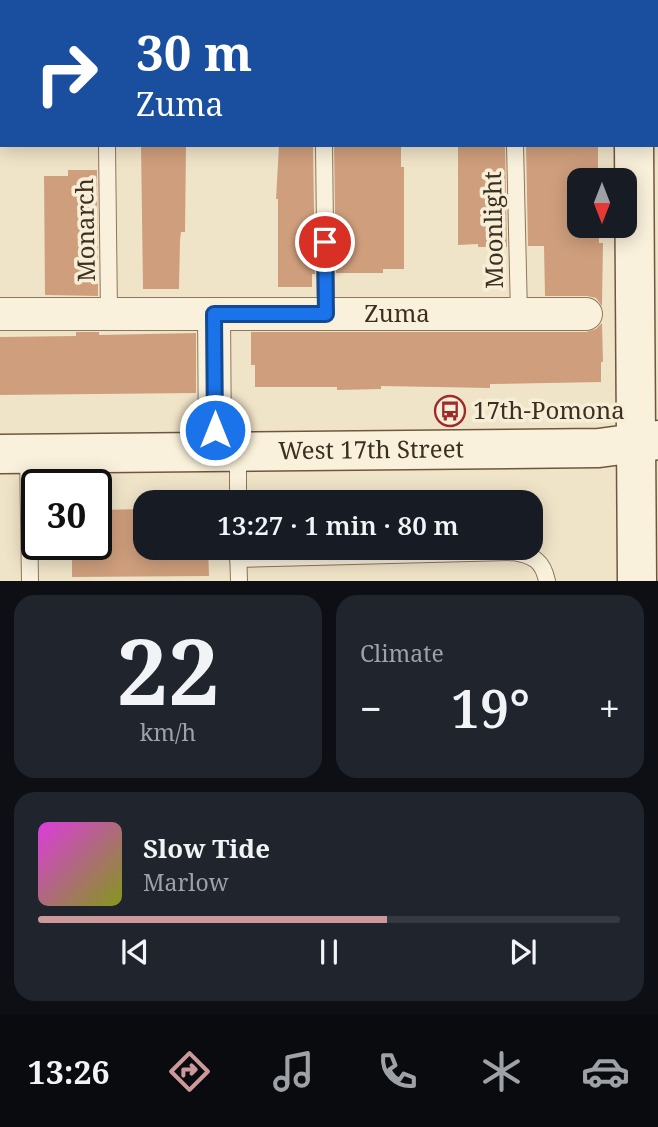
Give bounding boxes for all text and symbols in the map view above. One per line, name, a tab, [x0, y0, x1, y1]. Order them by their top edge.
text: 30 m	[136, 19, 252, 85]
icon: right	[21, 28, 112, 119]
text: Zuma	[136, 82, 224, 125]
north arrow	[567, 168, 637, 238]
map controls	[567, 168, 637, 238]
street label: Moonlight	[475, 171, 510, 289]
street label: Monarch	[67, 178, 102, 282]
pin	[295, 212, 355, 272]
icon: arrive	[306, 223, 344, 261]
street label: Zuma	[364, 296, 430, 329]
position arrow	[178, 393, 252, 467]
place label: 17th-Pomona	[473, 393, 625, 426]
bus stop icon: 17th-Pomona	[433, 394, 467, 428]
street label: West 17th Street	[278, 431, 464, 466]
speed limit sign: 30	[21, 469, 112, 560]
text: 13:27 · 1 min · 80 m	[217, 507, 459, 543]
text: 22	[117, 608, 219, 732]
text: Climate	[360, 637, 444, 669]
text: 19°	[451, 672, 530, 743]
text: −	[360, 682, 382, 734]
text: +	[599, 682, 620, 734]
text: km/h	[140, 716, 196, 748]
text: Slow Tide	[143, 830, 270, 866]
text: Marlow	[143, 866, 229, 898]
icon: previous	[116, 933, 154, 971]
icon: pause	[310, 933, 348, 971]
icon: next	[504, 933, 542, 971]
icon: directions	[165, 1047, 214, 1096]
icon: music	[269, 1047, 318, 1096]
icon: phone	[373, 1047, 422, 1096]
icon: climate	[477, 1047, 526, 1096]
icon: car	[581, 1047, 630, 1096]
text: 13:26	[28, 1050, 110, 1093]

